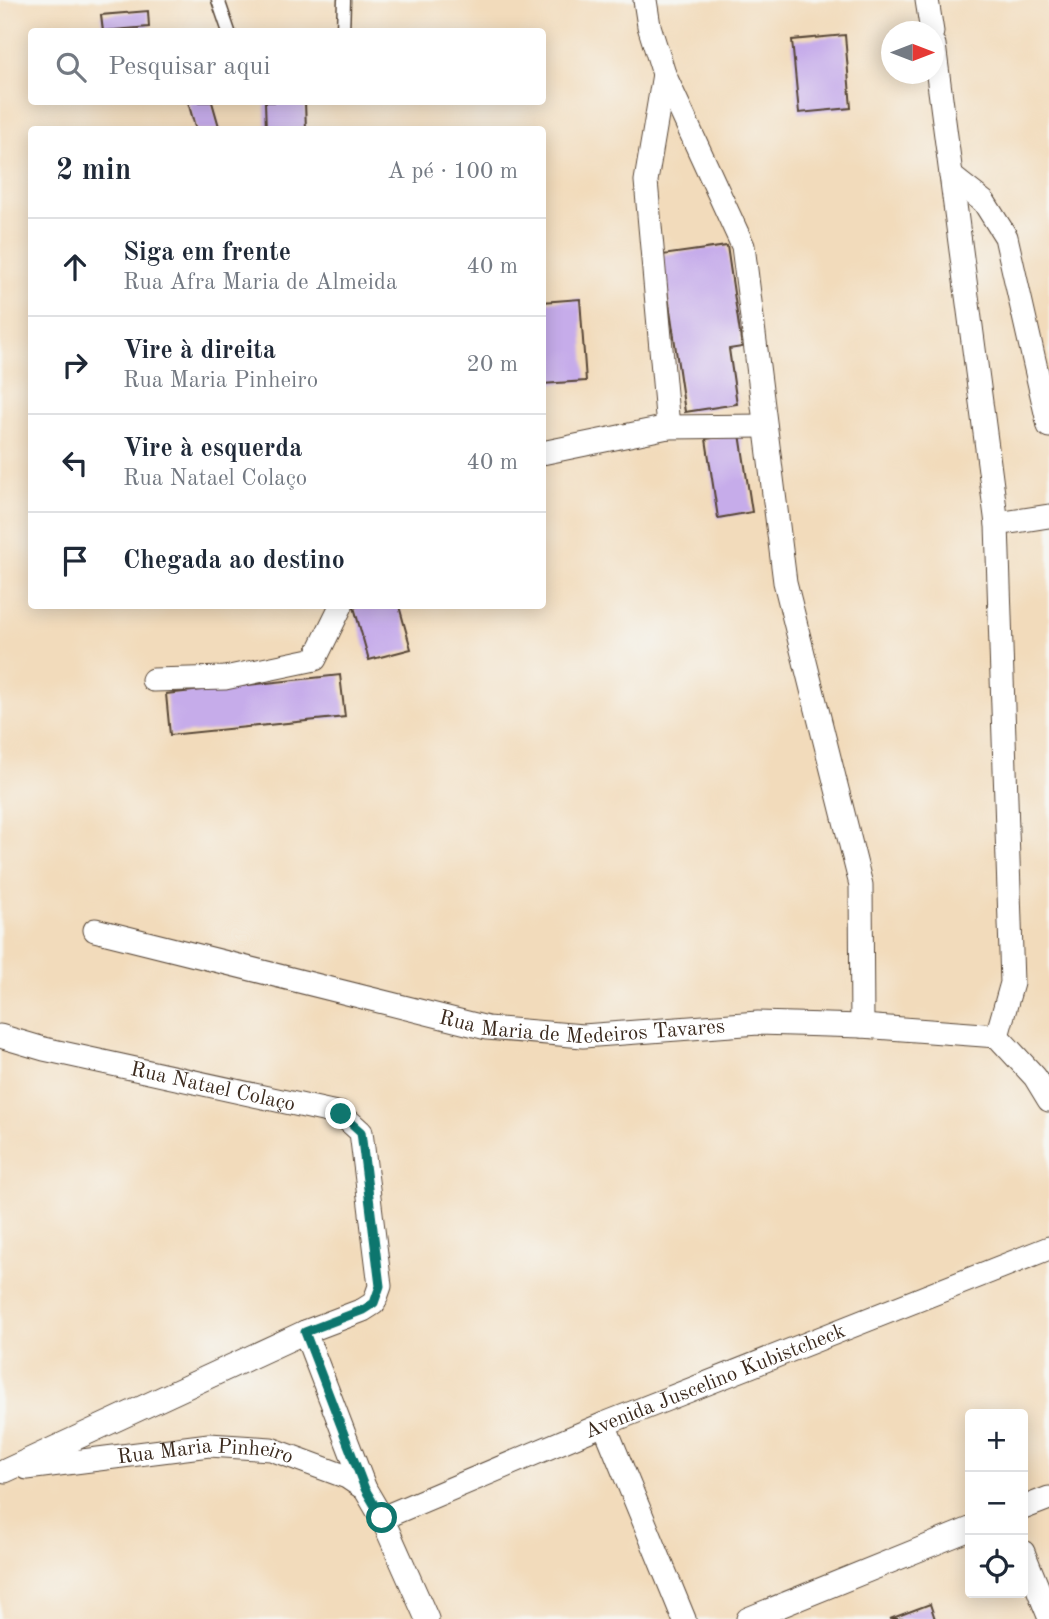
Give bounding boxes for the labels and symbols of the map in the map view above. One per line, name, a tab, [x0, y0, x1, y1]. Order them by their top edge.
north arrow	[881, 21, 944, 84]
street label: Rua Maria de Medeiros Tavares	[437, 1007, 726, 1048]
street label: Rua Natael Colaço	[128, 1059, 297, 1116]
route end	[325, 1098, 356, 1129]
street label: Avenida Juscelino Kubistcheck	[582, 1321, 849, 1443]
street label: Rua Maria Pinheiro	[116, 1436, 296, 1469]
route start	[366, 1502, 397, 1533]

